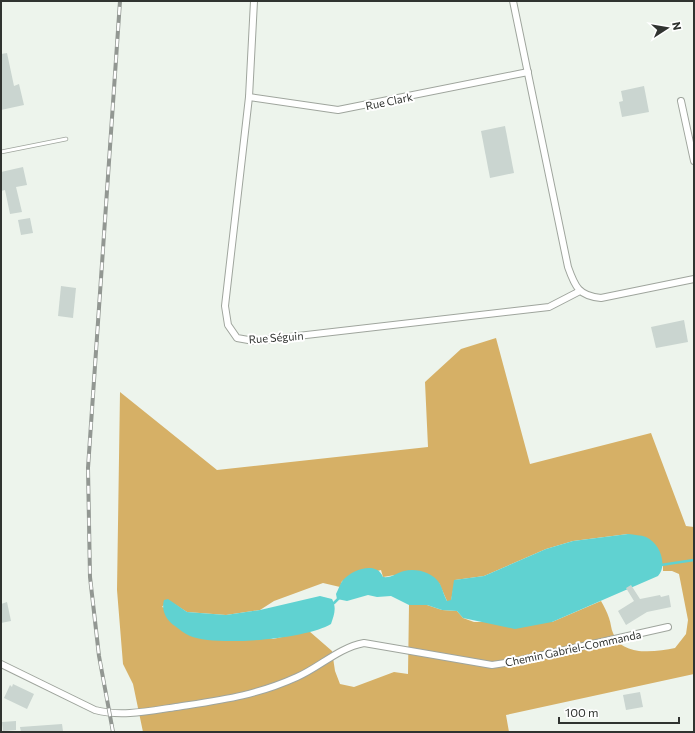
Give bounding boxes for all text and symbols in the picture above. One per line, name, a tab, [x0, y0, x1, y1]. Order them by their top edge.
north arrow	[647, 8, 687, 48]
text: N	[670, 20, 684, 31]
street label: Rue Clark	[364, 90, 414, 112]
street label: Rue Séguin	[248, 329, 304, 345]
street label: Chemin Gabriel-Commanda	[504, 627, 642, 669]
scale bar	[559, 699, 679, 725]
text: 100 m	[565, 705, 599, 719]

